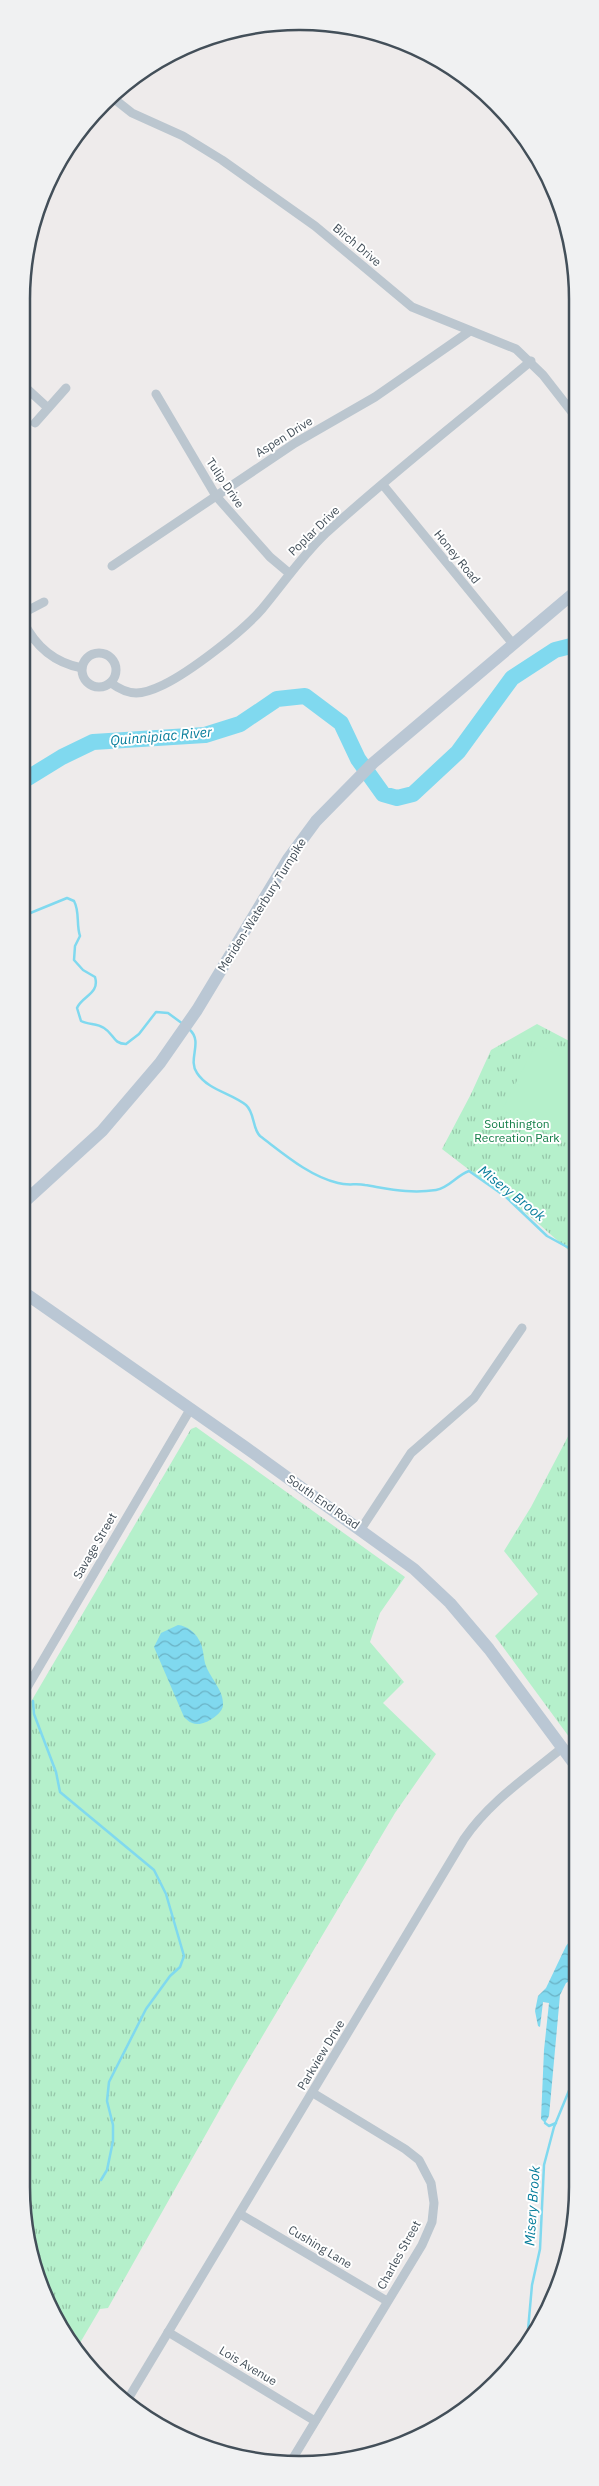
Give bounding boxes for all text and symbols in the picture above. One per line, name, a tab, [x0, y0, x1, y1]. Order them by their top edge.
street label: Birch Drive	[330, 220, 385, 269]
street label: Aspen Drive	[252, 413, 315, 460]
street label: Tulip Drive	[203, 455, 248, 511]
street label: Poplar Drive	[285, 502, 343, 559]
street label: Honey Road	[431, 527, 484, 587]
water label: Quinnipiac River	[109, 723, 213, 749]
street label: Meriden-Waterbury Turnpike	[214, 835, 309, 974]
park label: Southington Recreation Park	[474, 1116, 560, 1145]
water label: Misery Brook	[475, 1161, 550, 1225]
street label: South End Road	[284, 1471, 363, 1532]
street label: Savage Street	[70, 1510, 120, 1582]
street label: Parkview Drive	[294, 2016, 348, 2093]
water label: Misery Brook	[520, 2165, 544, 2247]
street label: Charles Street	[373, 2218, 424, 2292]
street label: Cushing Lane	[286, 2222, 355, 2272]
street label: Lois Avenue	[217, 2343, 280, 2389]

